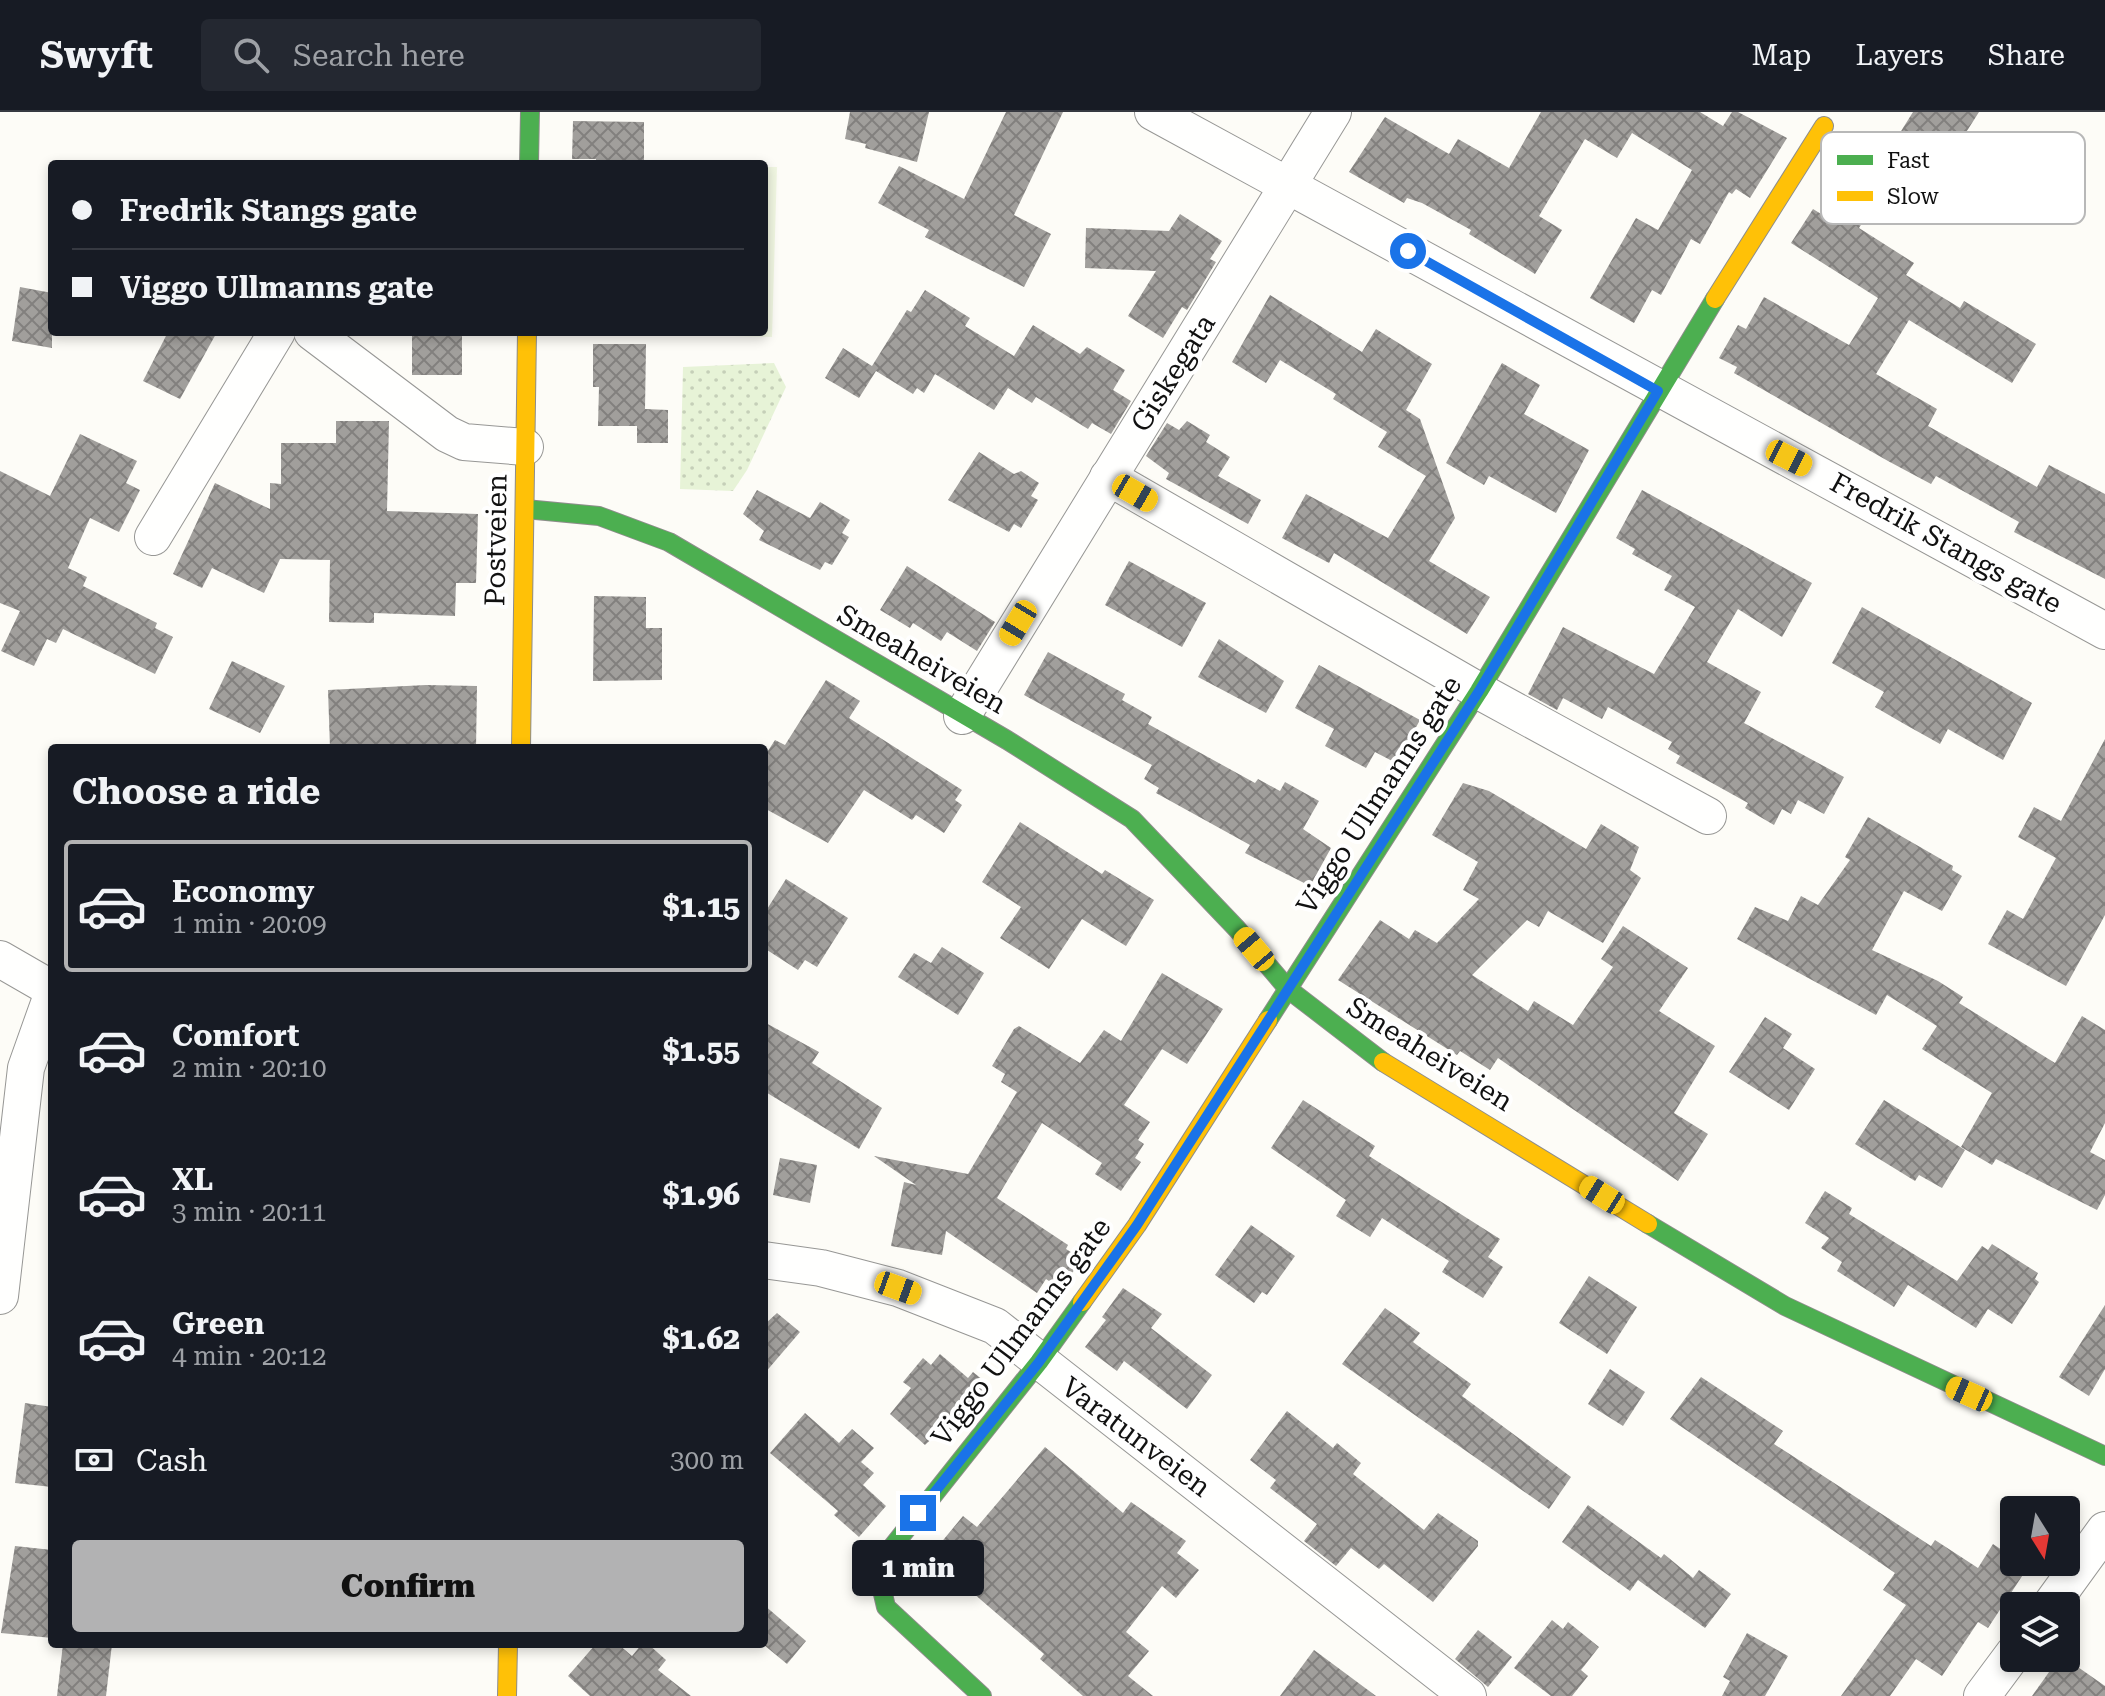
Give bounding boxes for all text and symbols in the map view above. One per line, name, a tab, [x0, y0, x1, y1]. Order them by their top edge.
search box	[201, 19, 761, 91]
text: Swyft	[40, 33, 153, 77]
icon: search	[229, 33, 273, 77]
text: Search here	[293, 38, 465, 73]
text: Map	[1752, 39, 1811, 72]
text: Layers	[1855, 39, 1944, 72]
text: Share	[1988, 39, 2065, 72]
legend	[1821, 132, 2085, 224]
text: Fast	[1887, 148, 1930, 173]
text: Slow	[1887, 184, 1940, 209]
text: Fredrik Stangs gate	[120, 193, 417, 228]
route start	[1390, 233, 1426, 269]
text: Viggo Ullmanns gate	[120, 270, 434, 305]
street label: Giskegata	[1124, 308, 1222, 438]
car	[1762, 436, 1816, 480]
street label: Fredrik Stangs gate	[1825, 466, 2067, 620]
car	[1108, 471, 1162, 515]
street label: Postveien	[478, 474, 514, 606]
car	[995, 596, 1041, 650]
street label: Smeaheiveien	[832, 597, 1012, 721]
street label: Viggo Ullmanns gate	[1290, 670, 1468, 920]
text: Choose a ride	[72, 771, 320, 813]
icon: car	[76, 870, 148, 942]
text: Economy	[172, 874, 314, 909]
text: $1.15	[663, 889, 740, 924]
text: 1 min · 20:09	[172, 909, 327, 939]
car	[1229, 923, 1279, 975]
street label: Smeaheiveien	[1341, 990, 1519, 1118]
icon: car	[76, 1014, 148, 1086]
text: Comfort	[172, 1018, 299, 1053]
text: $1.55	[663, 1033, 740, 1068]
text: 2 min · 20:10	[172, 1053, 327, 1083]
icon: car	[76, 1158, 148, 1230]
text: XL	[172, 1162, 213, 1197]
car	[1575, 1172, 1629, 1218]
text: $1.96	[663, 1177, 740, 1212]
text: 3 min · 20:11	[172, 1197, 327, 1227]
street label: Viggo Ullmanns gate	[924, 1211, 1118, 1453]
car	[871, 1269, 925, 1307]
icon: car	[76, 1302, 148, 1374]
text: Green	[172, 1306, 264, 1341]
text: $1.62	[663, 1321, 740, 1356]
text: 4 min · 20:12	[172, 1341, 327, 1371]
street label: Varatunveien	[1055, 1370, 1217, 1504]
car	[1942, 1373, 1996, 1415]
icon: cash	[72, 1438, 116, 1482]
text: Cash	[136, 1443, 207, 1478]
text: 300 m	[670, 1445, 744, 1475]
route end	[900, 1495, 936, 1531]
north arrow	[2000, 1496, 2080, 1576]
map controls	[2000, 1496, 2080, 1672]
button: Confirm	[72, 1540, 744, 1632]
callout: 1 min	[852, 1541, 984, 1597]
text: 1 min	[881, 1553, 955, 1583]
button: layers	[2000, 1592, 2080, 1672]

